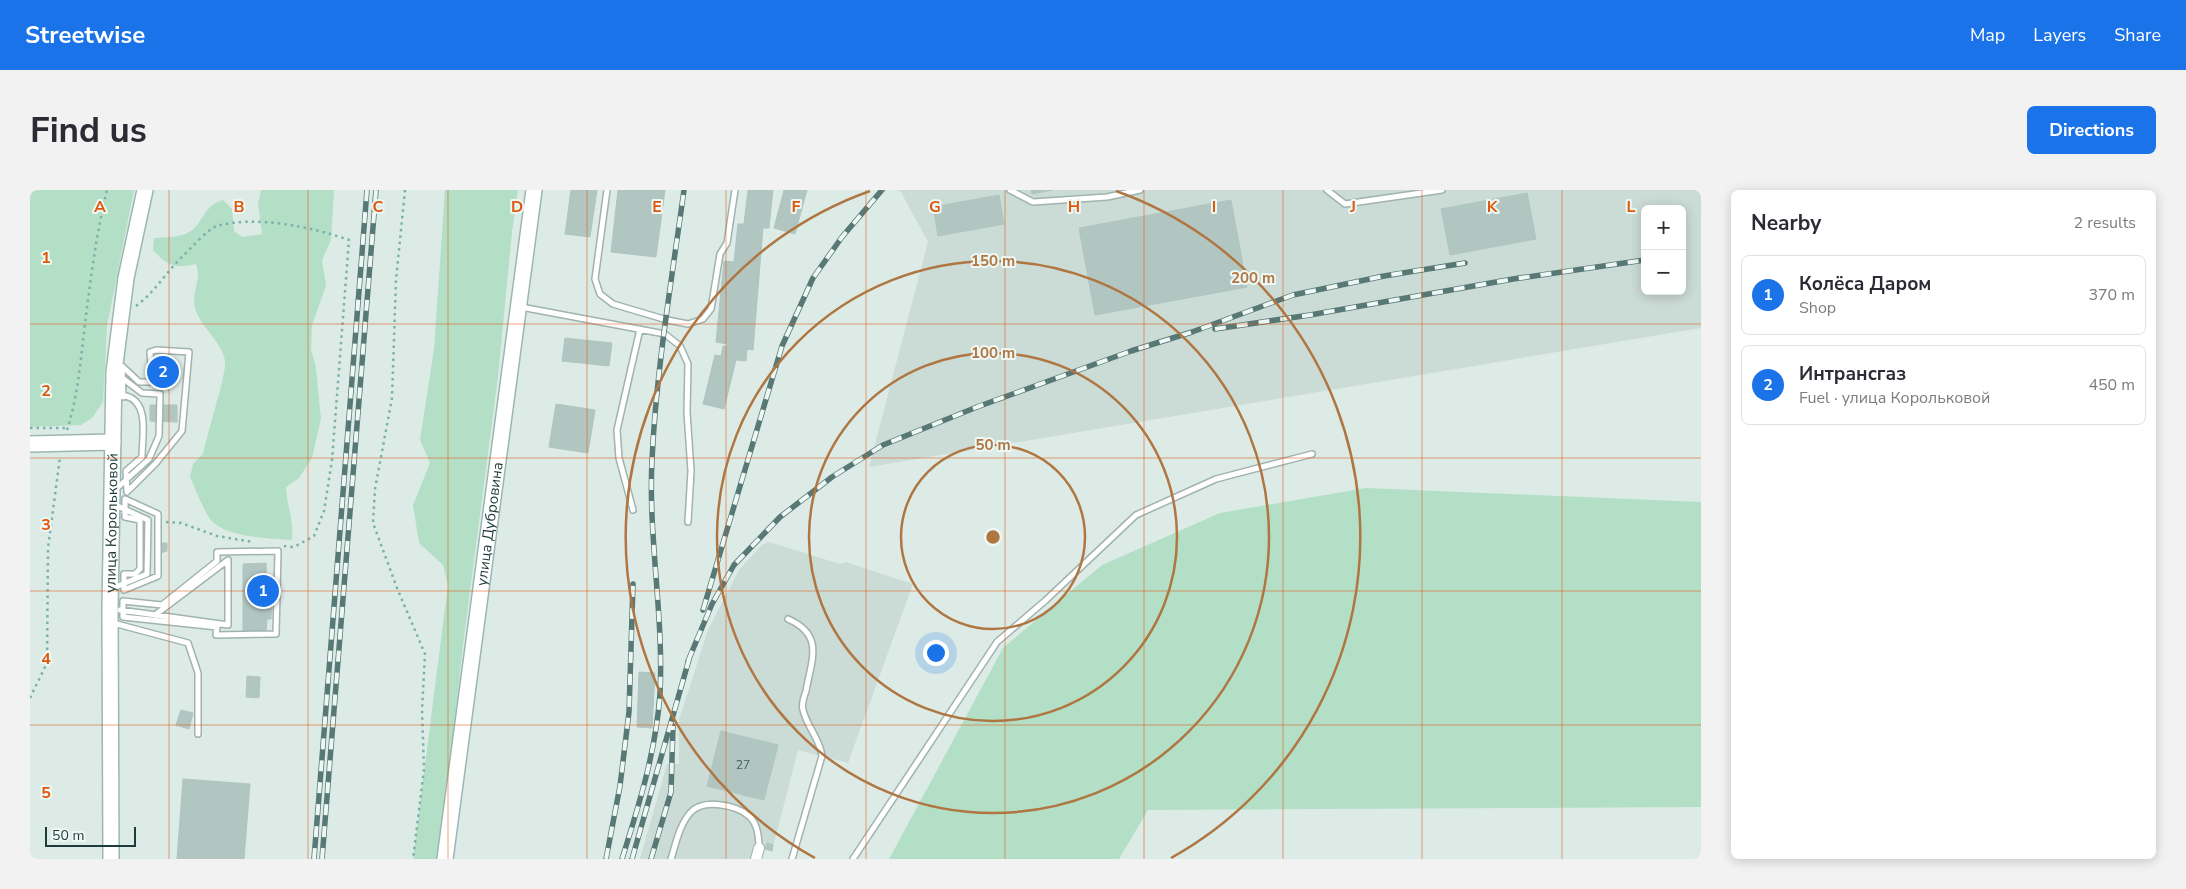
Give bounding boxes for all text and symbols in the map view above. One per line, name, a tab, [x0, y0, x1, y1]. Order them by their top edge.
text: Streetwise	[25, 19, 145, 51]
text: Map	[1970, 23, 2005, 47]
text: Layers	[2033, 23, 2086, 47]
text: Share	[2114, 23, 2161, 47]
button: Directions	[2027, 106, 2156, 154]
text: Find us	[30, 107, 147, 154]
text: A	[94, 196, 106, 218]
text: B	[233, 196, 245, 218]
text: C	[373, 196, 384, 218]
text: D	[511, 196, 523, 218]
text: E	[652, 196, 662, 218]
text: F	[792, 196, 801, 218]
text: G	[929, 196, 941, 218]
text: H	[1068, 196, 1080, 218]
text: I	[1212, 196, 1216, 218]
text: J	[1349, 196, 1356, 218]
text: K	[1487, 196, 1499, 218]
text: L	[1627, 196, 1636, 218]
map controls	[1641, 205, 1686, 295]
button: +	[1641, 205, 1686, 250]
text: Nearby	[1751, 209, 1821, 237]
text: 2 results	[2074, 212, 2136, 234]
text: 1	[41, 247, 51, 269]
button: −	[1641, 250, 1686, 295]
text: 150 m	[971, 251, 1015, 271]
text: 200 m	[1231, 268, 1275, 288]
text: Колёса Даром	[1799, 271, 1931, 297]
text: 1	[1763, 284, 1773, 306]
text: 370 m	[2088, 284, 2135, 306]
text: Shop	[1799, 297, 1836, 319]
text: 100 m	[971, 343, 1015, 363]
pin: 2	[147, 353, 179, 391]
text: Интрансгаз	[1799, 361, 1906, 387]
text: 2	[1763, 374, 1773, 396]
text: 450 m	[2088, 374, 2135, 396]
text: 2	[41, 380, 51, 402]
text: Fuel · улица Корольковой	[1799, 387, 1990, 409]
text: 50 m	[975, 435, 1011, 455]
street label: улица Корольковой	[100, 453, 123, 593]
street label: улица Дубровина	[471, 461, 508, 587]
text: 3	[41, 514, 51, 536]
centre of rings	[984, 528, 1002, 546]
pin: 1	[247, 572, 279, 610]
your location	[923, 640, 949, 666]
text: 4	[41, 648, 51, 670]
house number: 27	[736, 757, 750, 773]
text: 5	[41, 782, 51, 804]
scale bar	[45, 824, 136, 847]
text: 50 m	[52, 826, 84, 845]

